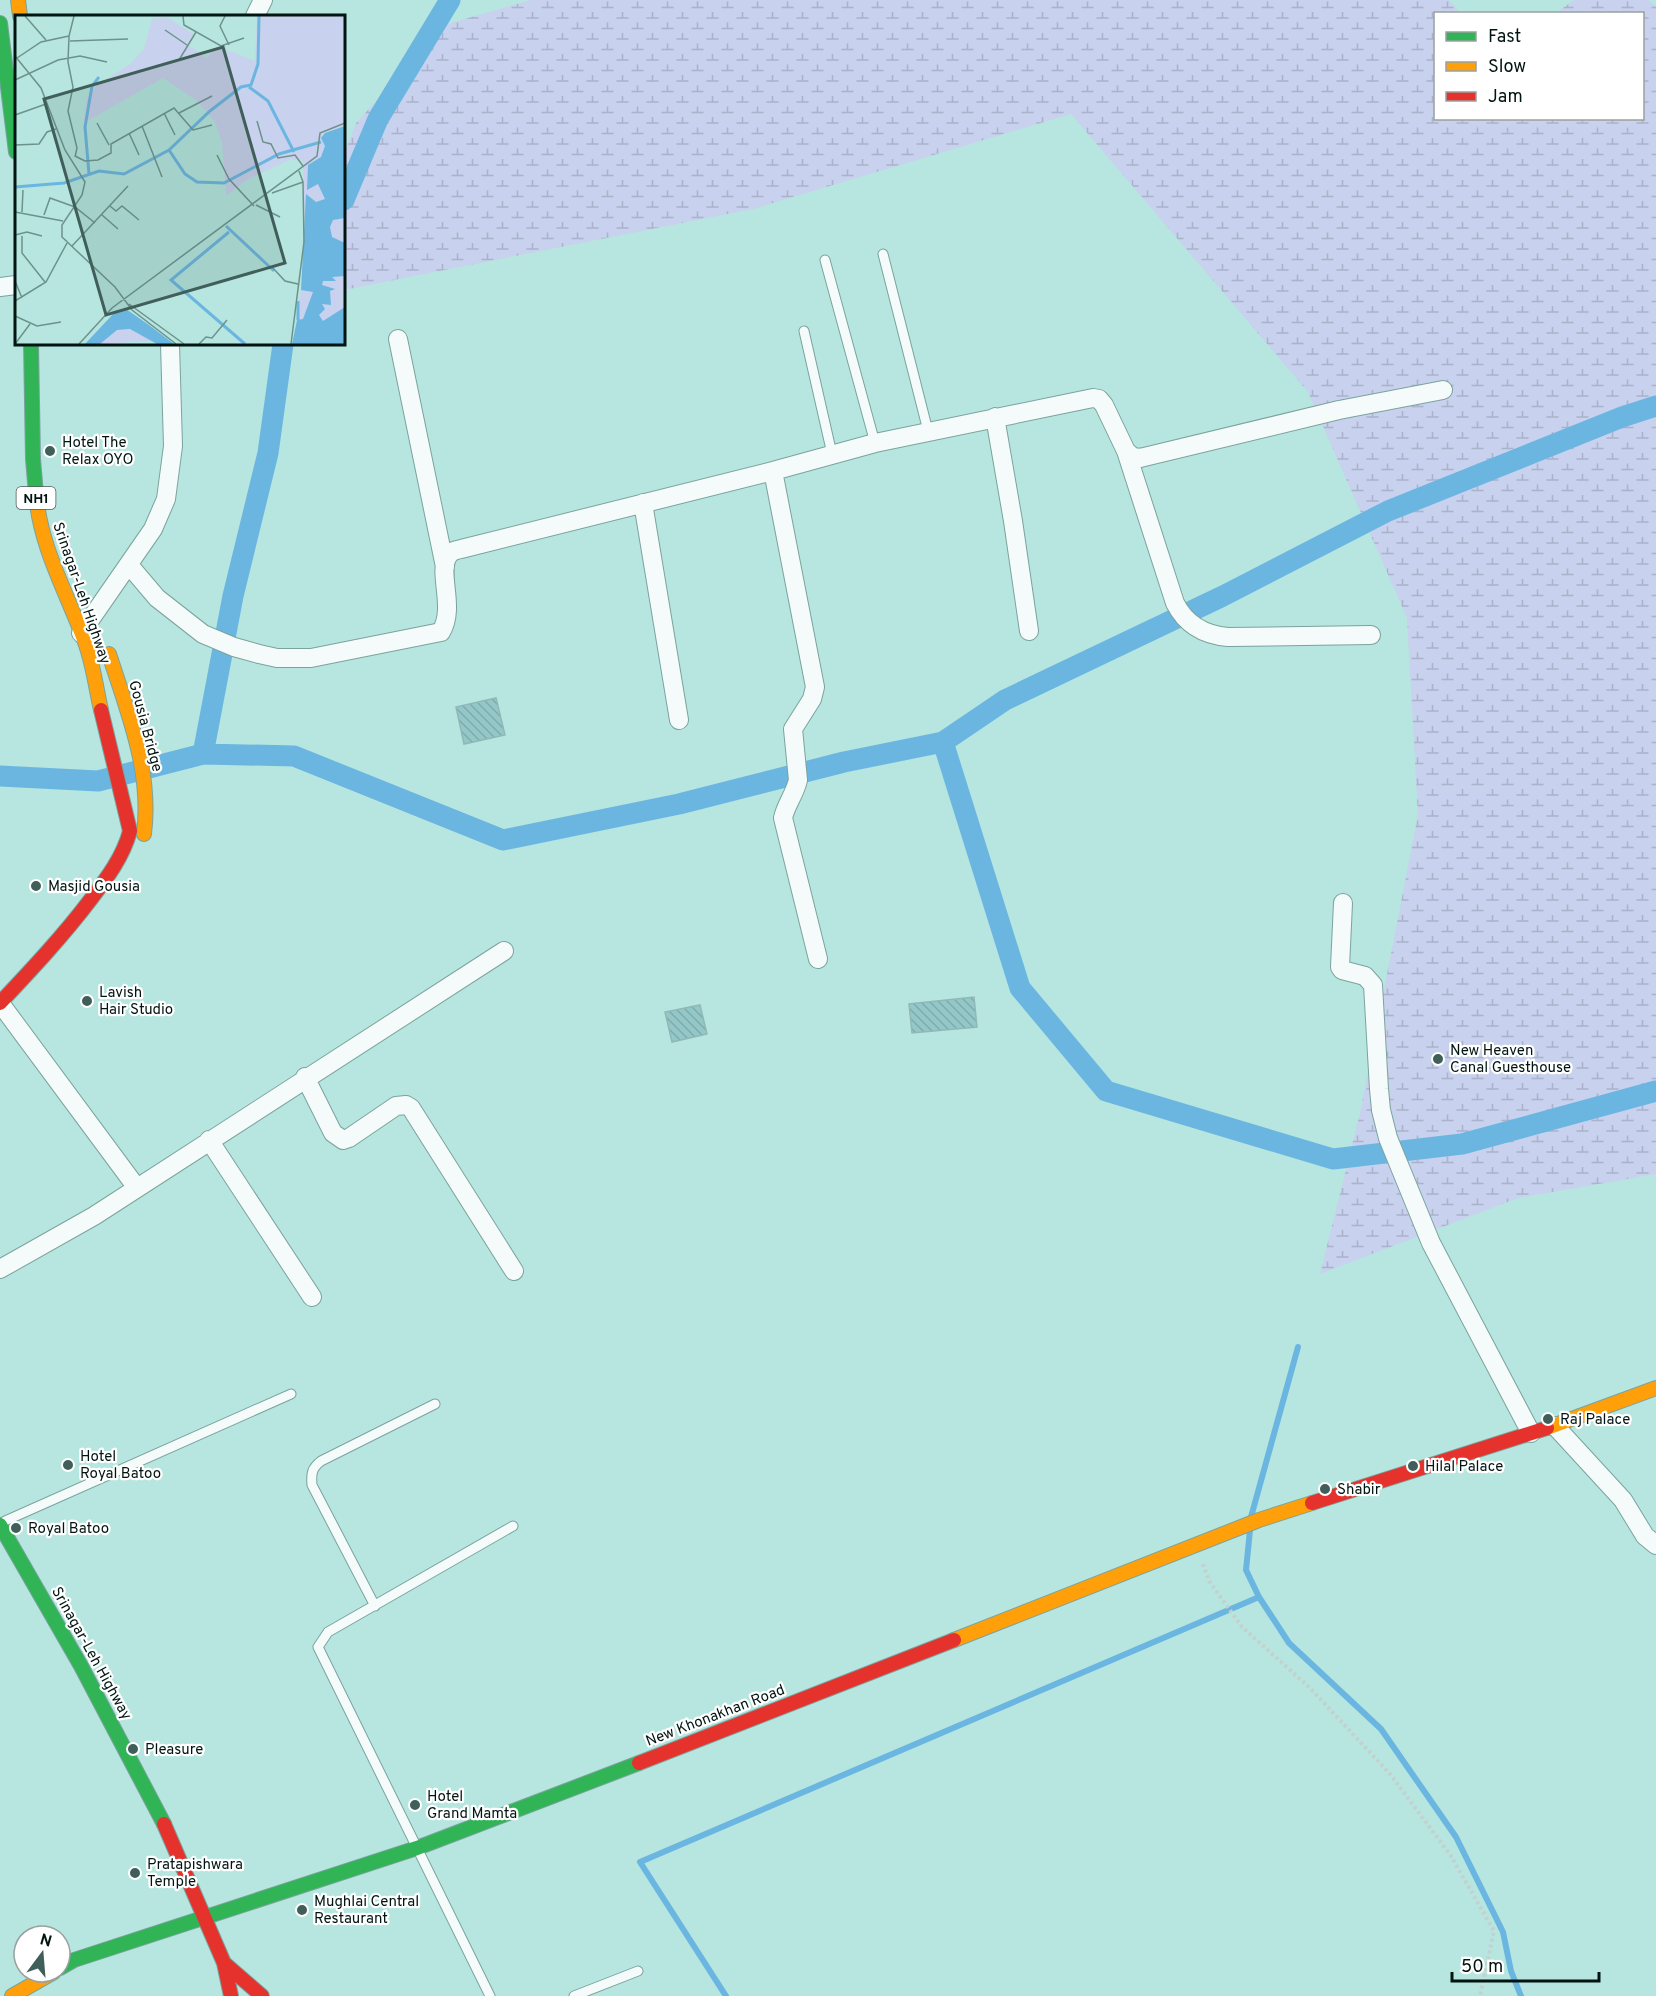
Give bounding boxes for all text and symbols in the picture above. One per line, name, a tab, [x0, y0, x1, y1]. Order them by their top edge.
legend	[1434, 12, 1644, 120]
inset map	[15, 15, 345, 345]
text: Fast	[1488, 26, 1521, 49]
text: Slow	[1488, 56, 1526, 79]
text: Jam	[1488, 86, 1523, 109]
place label: Hotel The Relax OYO	[62, 434, 134, 470]
marker: Hotel The Relax OYO	[43, 444, 57, 458]
road number: NH1	[16, 487, 56, 509]
street label: Srinagar-Leh Highway	[47, 520, 114, 667]
street label: Gousia Bridge	[123, 679, 166, 774]
place label: Masjid Gousia	[48, 878, 140, 897]
marker: Masjid Gousia	[29, 879, 43, 893]
place label: Lavish Hair Studio	[99, 984, 173, 1020]
marker: Lavish Hair Studio	[80, 994, 94, 1008]
place label: New Heaven Canal Guesthouse	[1450, 1042, 1571, 1078]
marker: New Heaven Canal Guesthouse	[1431, 1052, 1445, 1066]
place label: Raj Palace	[1560, 1411, 1630, 1430]
marker: Raj Palace	[1541, 1412, 1555, 1426]
place label: Hotel Royal Batoo	[80, 1448, 161, 1484]
marker: Hotel Royal Batoo	[61, 1458, 75, 1472]
place label: Hilal Palace	[1425, 1458, 1503, 1477]
marker: Hilal Palace	[1406, 1459, 1420, 1473]
place label: Shabir	[1337, 1481, 1381, 1500]
marker: Shabir	[1318, 1482, 1332, 1496]
place label: Royal Batoo	[28, 1520, 109, 1539]
marker: Royal Batoo	[9, 1521, 23, 1535]
street label: Srinagar-Leh Highway	[46, 1584, 135, 1724]
street label: New Khonakhan Road	[643, 1681, 788, 1752]
place label: Pleasure	[145, 1741, 203, 1760]
marker: Pleasure	[126, 1742, 140, 1756]
place label: Hotel Grand Mamta	[427, 1788, 517, 1824]
marker: Hotel Grand Mamta	[408, 1798, 422, 1812]
place label: Pratapishwara Temple	[147, 1856, 243, 1892]
marker: Pratapishwara Temple	[128, 1866, 142, 1880]
place label: Mughlai Central Restaurant	[314, 1893, 419, 1929]
marker: Mughlai Central Restaurant	[295, 1903, 309, 1917]
north arrow	[12, 1924, 72, 1984]
text: N	[37, 1930, 54, 1953]
scale bar	[1452, 1945, 1599, 1983]
text: 50 m	[1461, 1956, 1503, 1979]

